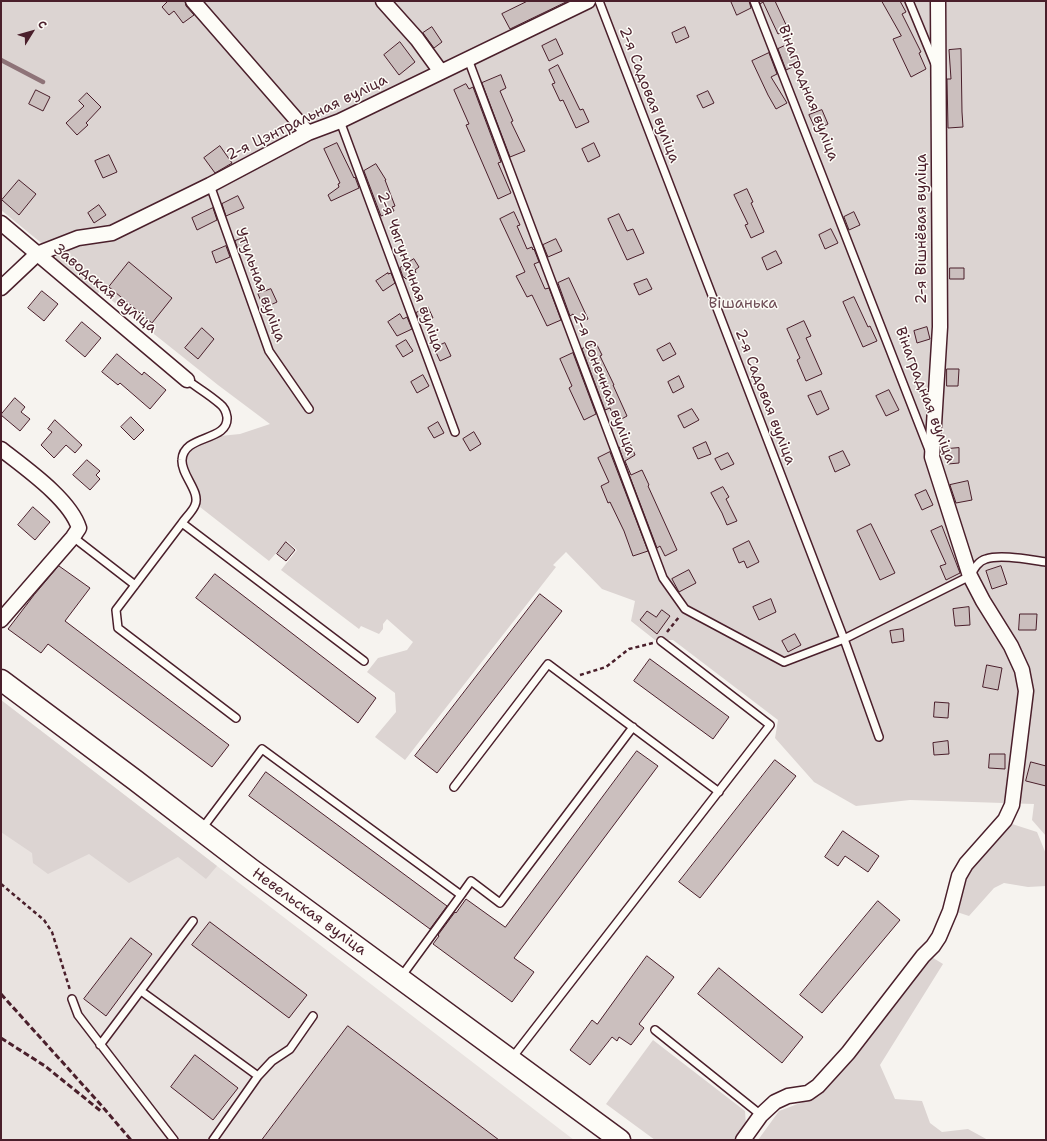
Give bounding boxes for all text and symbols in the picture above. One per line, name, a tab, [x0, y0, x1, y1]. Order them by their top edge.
north arrow	[12, 12, 52, 52]
text: С	[34, 17, 50, 32]
street label: Вінаградная вуліца	[774, 23, 842, 163]
street label: 2-я Садовая вуліца	[615, 25, 683, 165]
street label: 2-я Цэнтральная вуліца	[224, 71, 390, 165]
street label: 2-я Вішнёвая вуліца	[913, 154, 931, 304]
street label: 2-я Чыгуначная вуліца	[373, 190, 447, 354]
street label: Утульная вуліца	[231, 225, 289, 345]
street label: Заводская вуліца	[50, 241, 160, 337]
park label: Вішанька	[708, 295, 778, 313]
street label: 2-я Сонечная вуліца	[569, 310, 639, 458]
street label: Вінаградная вуліца	[891, 325, 959, 465]
street label: 2-я Садовая вуліца	[731, 327, 799, 467]
street label: Невельская вуліца	[248, 865, 370, 959]

